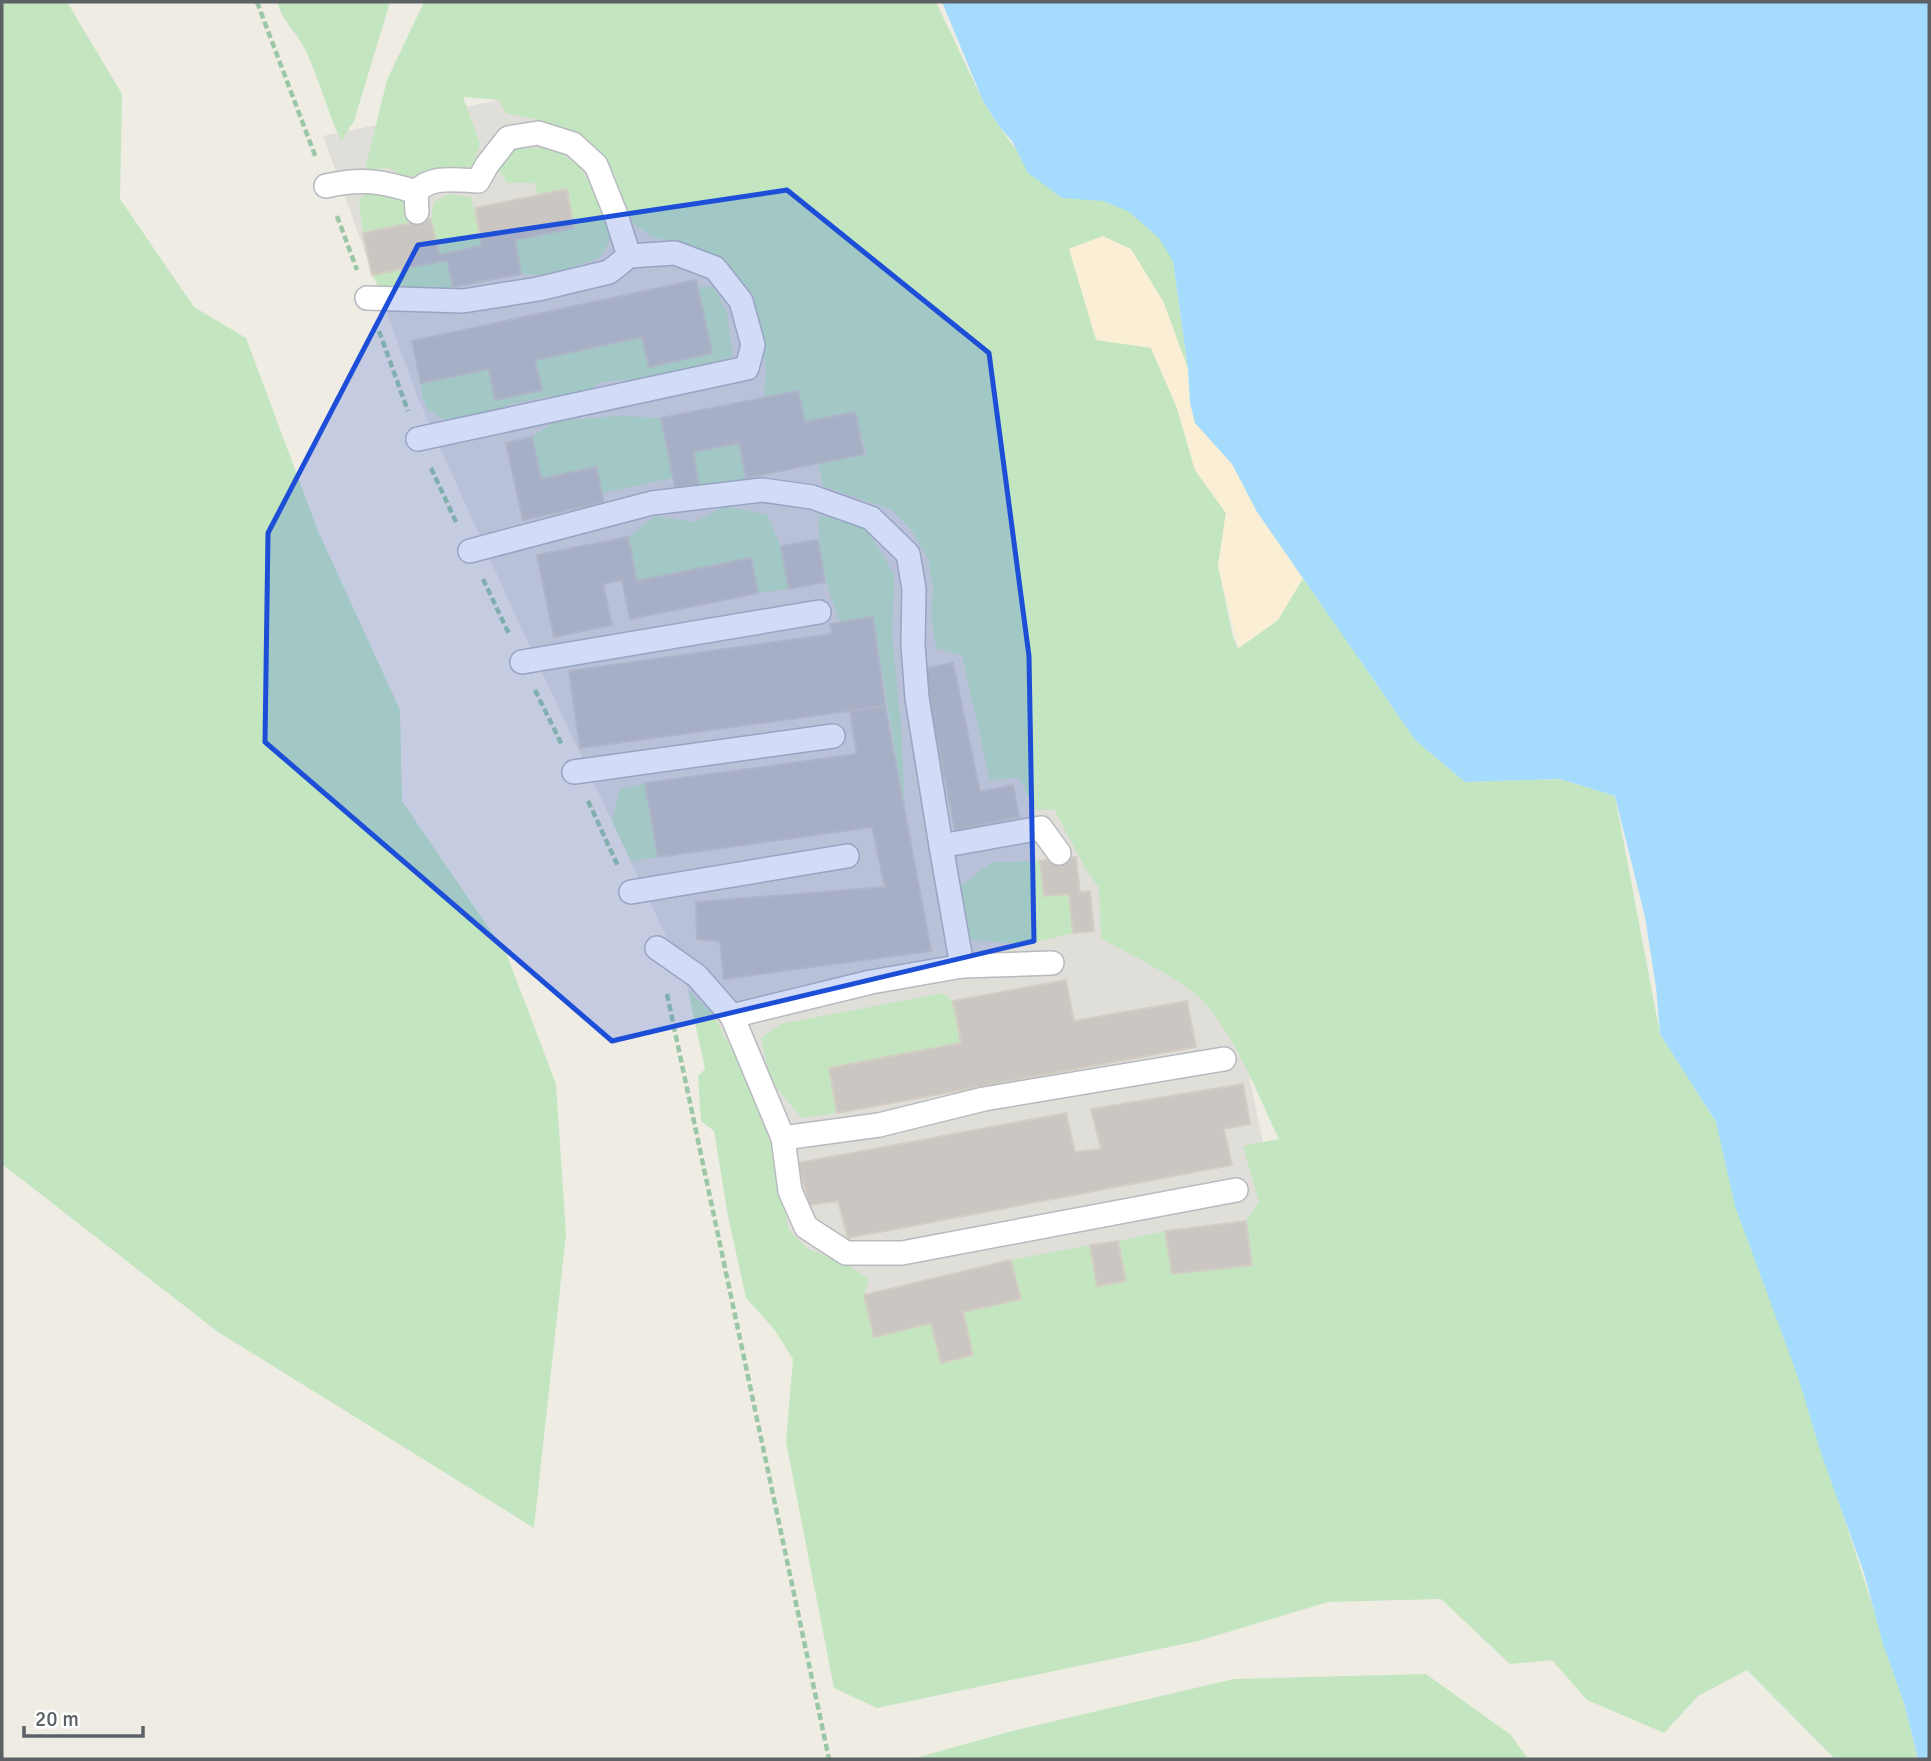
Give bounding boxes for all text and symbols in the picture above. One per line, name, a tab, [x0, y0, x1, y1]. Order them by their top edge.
scale bar	[24, 1694, 144, 1738]
text: 20 m	[35, 1706, 79, 1732]

